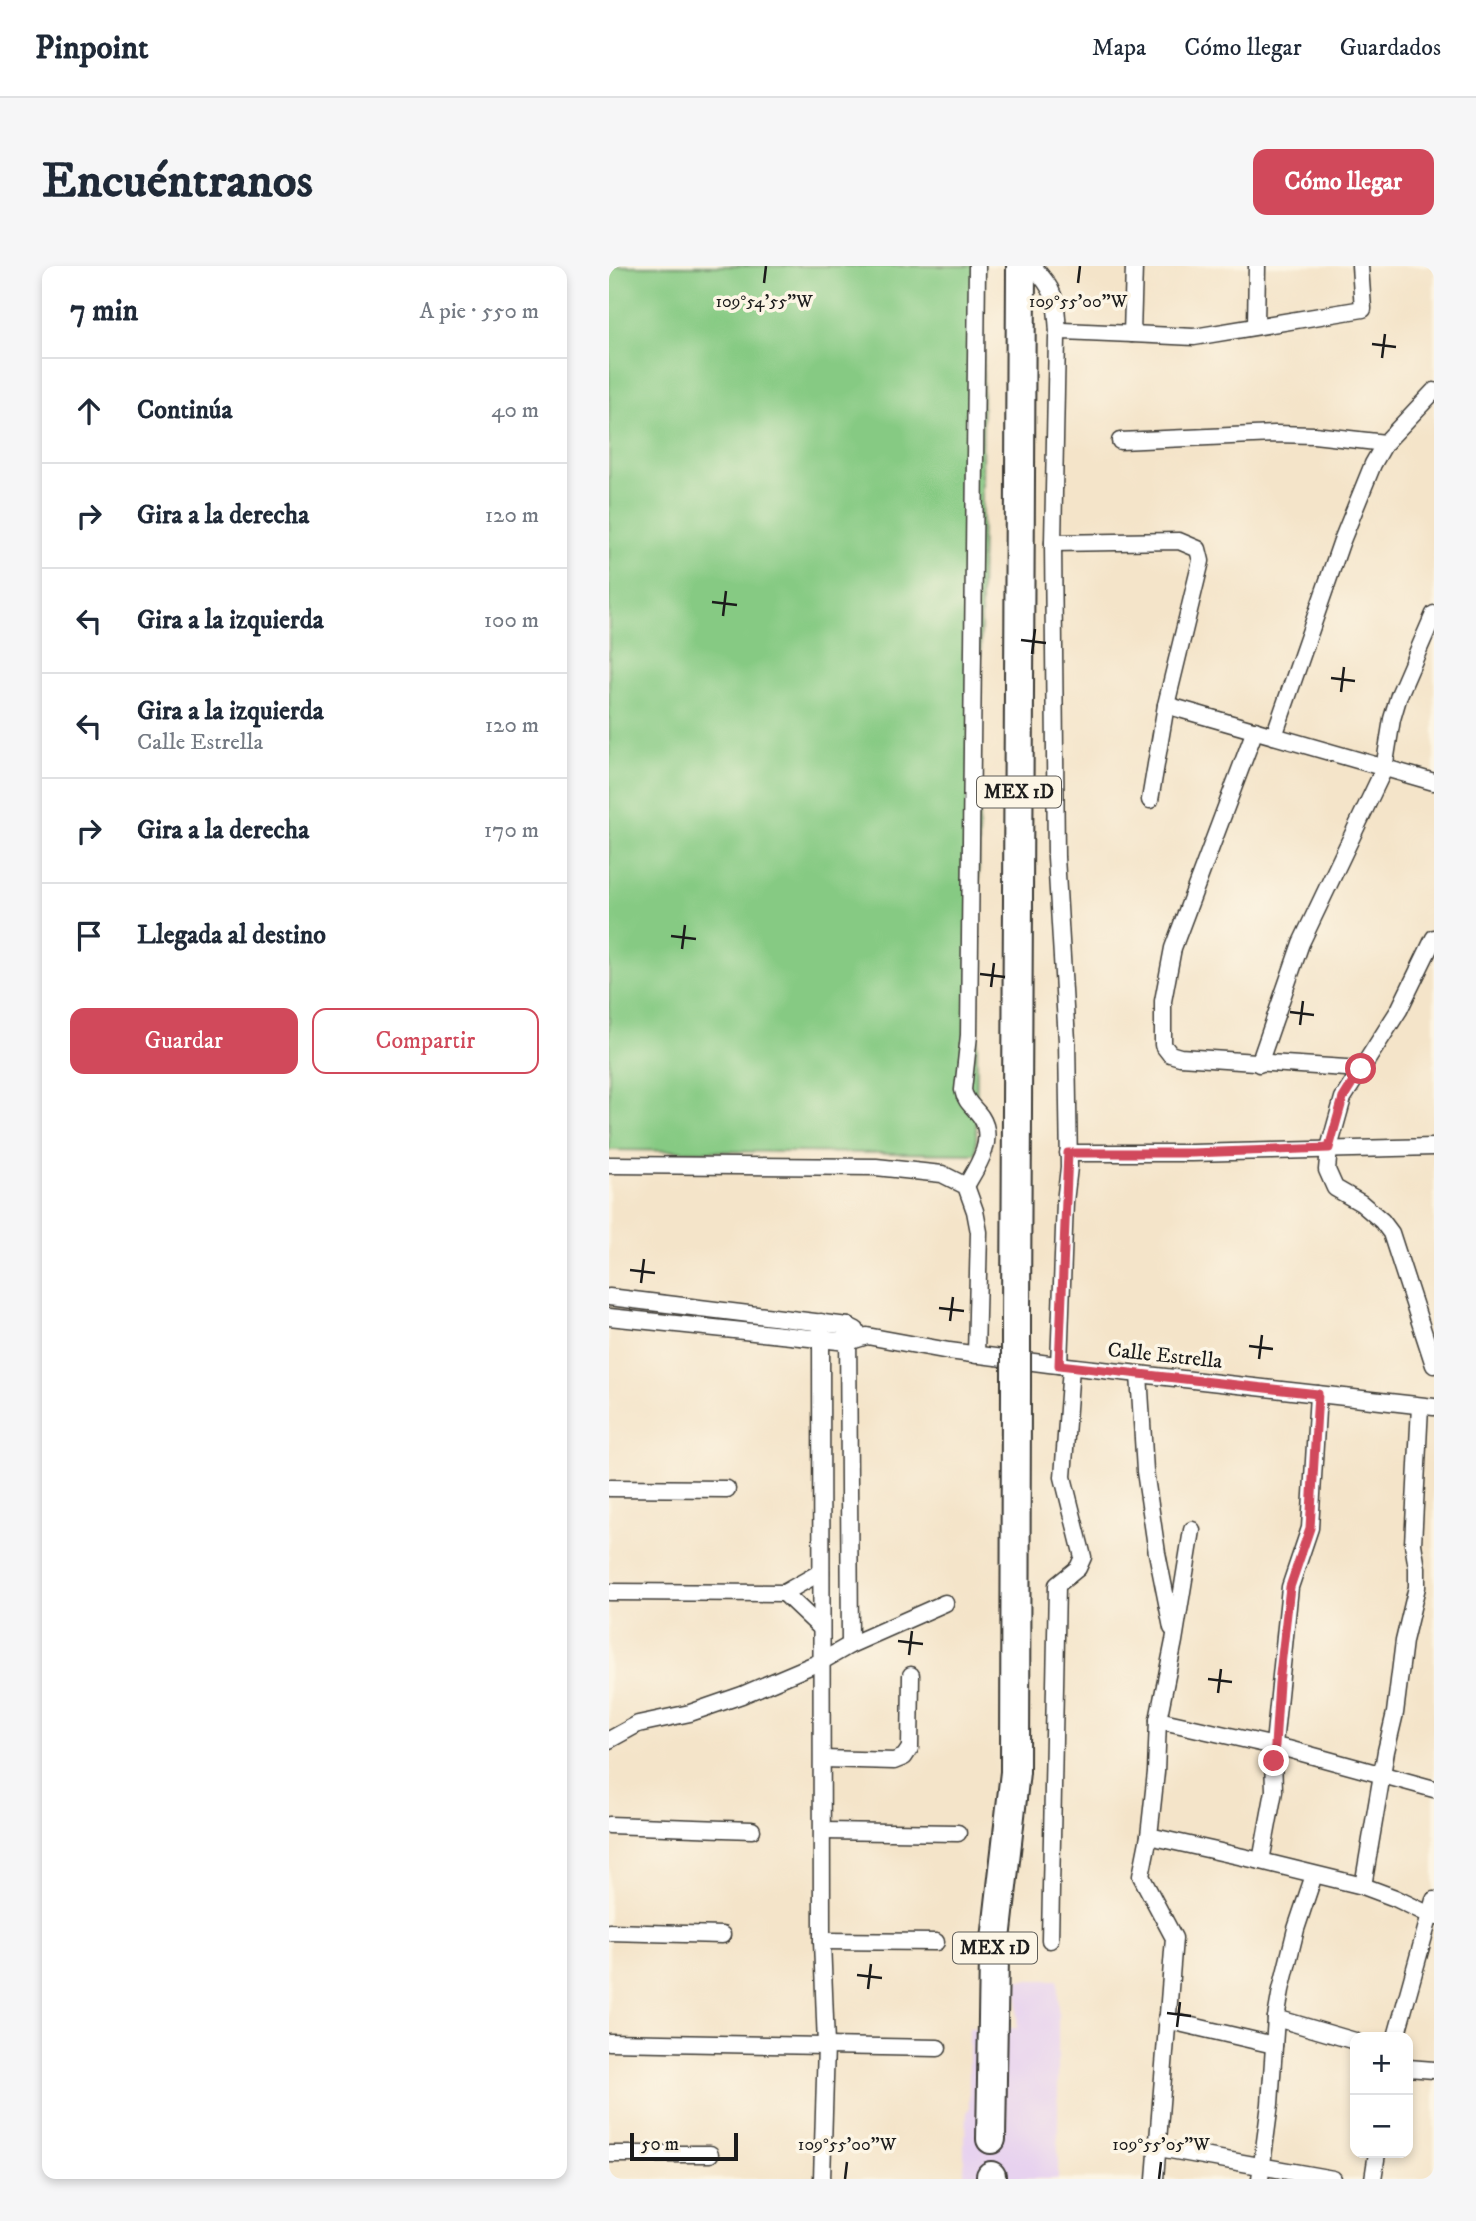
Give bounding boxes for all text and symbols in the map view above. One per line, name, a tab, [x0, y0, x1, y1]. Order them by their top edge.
text: Pinpoint	[35, 28, 149, 69]
text: Mapa	[1092, 33, 1146, 63]
text: Cómo llegar	[1184, 33, 1302, 63]
text: Guardados	[1340, 33, 1441, 63]
button: Cómo llegar	[1253, 149, 1434, 215]
text: Encuéntranos	[42, 151, 313, 213]
text: 109°54'55"W	[715, 291, 813, 313]
text: 109°55'00"W	[1029, 291, 1128, 313]
text: 7 min	[70, 293, 138, 330]
text: A pie · 550 m	[420, 297, 539, 326]
icon: ahead	[70, 392, 108, 430]
text: Continúa	[137, 394, 232, 427]
text: 40 m	[491, 396, 539, 425]
icon: right	[70, 497, 108, 535]
text: Gira a la derecha	[137, 499, 309, 532]
text: 120 m	[485, 501, 539, 530]
icon: left	[70, 602, 108, 640]
text: Gira a la izquierda	[137, 604, 324, 637]
text: 100 m	[484, 606, 539, 635]
text: Gira a la izquierda	[137, 695, 324, 728]
icon: left	[70, 707, 108, 745]
text: 120 m	[485, 711, 539, 740]
text: Calle Estrella	[137, 728, 263, 757]
road number: MEX 1D	[977, 776, 1061, 807]
icon: right	[70, 812, 108, 850]
text: Gira a la derecha	[137, 814, 309, 847]
text: 170 m	[484, 816, 539, 845]
icon: arrive	[70, 917, 108, 955]
text: Llegada al destino	[137, 919, 326, 952]
button: Guardar	[70, 1008, 298, 1074]
button: Compartir	[312, 1008, 539, 1074]
route start	[1345, 1053, 1376, 1084]
street label: Calle Estrella	[1106, 1337, 1224, 1375]
route end	[1258, 1745, 1289, 1776]
road number: MEX 1D	[953, 1932, 1037, 1964]
map controls	[1350, 2032, 1413, 2158]
button: +	[1350, 2032, 1413, 2095]
button: −	[1350, 2095, 1413, 2158]
scale bar	[630, 2130, 739, 2162]
text: 50 m	[641, 2133, 679, 2156]
text: 109°55'00"W	[798, 2134, 897, 2156]
text: 109°55'05"W	[1112, 2134, 1210, 2156]

